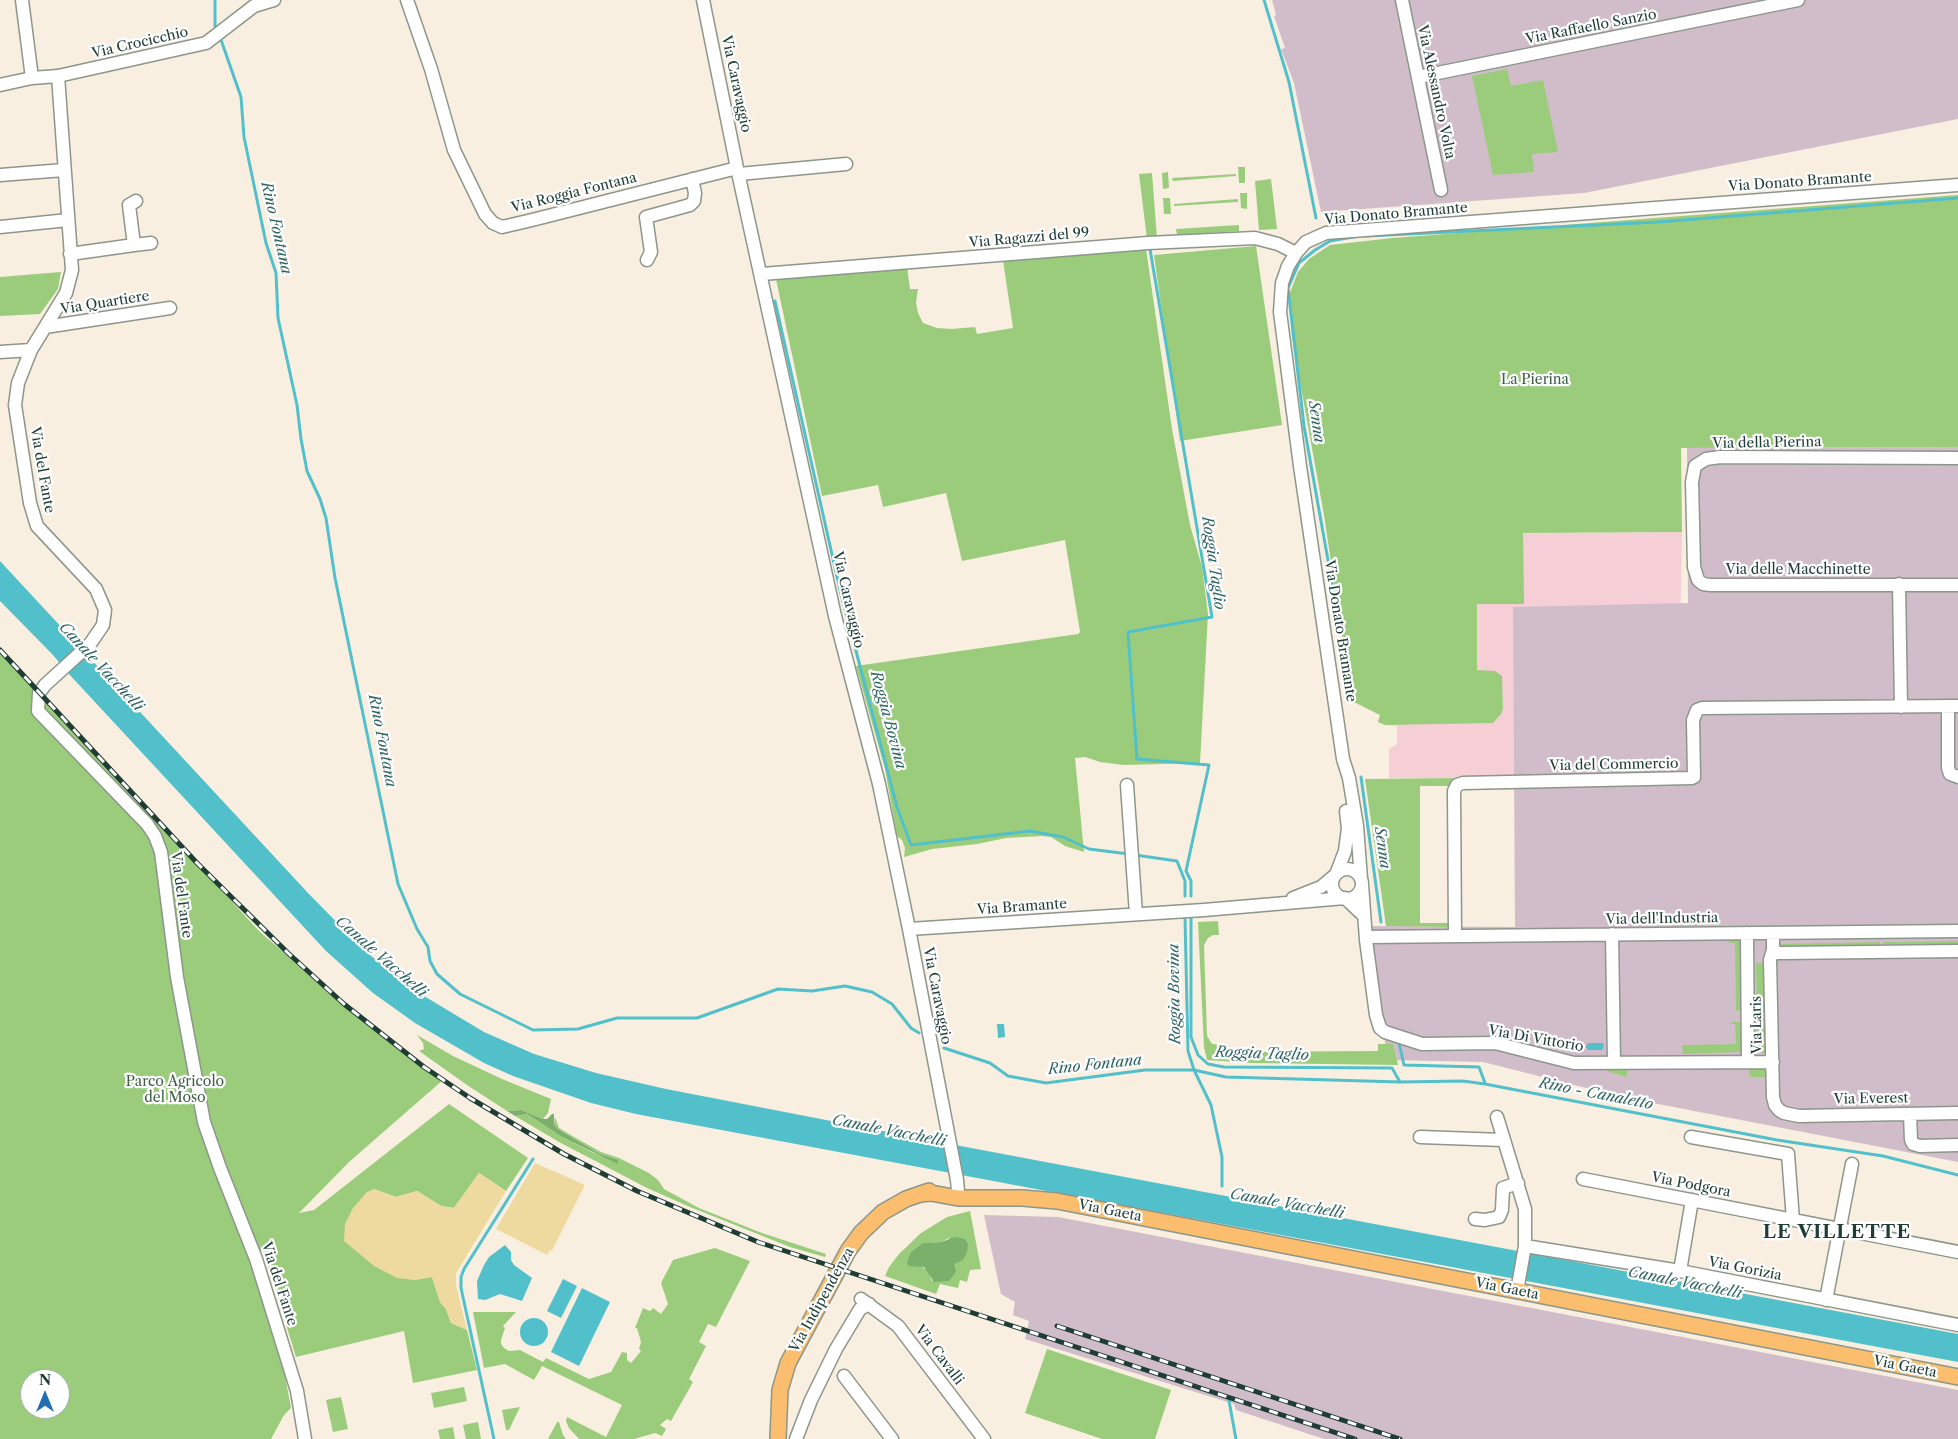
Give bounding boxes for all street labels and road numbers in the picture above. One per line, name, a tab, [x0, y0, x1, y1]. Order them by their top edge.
street label: Via Raffaello Sanzio	[1524, 6, 1658, 48]
street label: Via Alessandro Volta	[1414, 23, 1458, 161]
street label: Via Crocicchio	[90, 24, 190, 62]
street label: Via Caravaggio	[718, 34, 754, 134]
street label: Via Roggia Fontana	[510, 169, 638, 217]
street label: Via Donato Bramante	[1728, 169, 1872, 195]
street label: Via Donato Bramante	[1324, 199, 1468, 229]
street label: Via Ragazzi del 99	[968, 224, 1090, 252]
street label: Via Quartiere	[59, 288, 151, 318]
street label: Via del Fante	[26, 426, 58, 514]
street label: Via della Pierina	[1712, 434, 1822, 452]
street label: Via Caravaggio	[829, 550, 867, 650]
street label: Via Donato Bramante	[1320, 559, 1360, 703]
street label: Via delle Macchinette	[1725, 562, 1871, 578]
street label: Via del Commercio	[1549, 755, 1679, 775]
street label: Via del Fante	[167, 851, 195, 939]
street label: Via Bramante	[976, 895, 1068, 919]
street label: Via dell'Industria	[1605, 910, 1719, 928]
street label: Via Caravaggio	[919, 946, 955, 1046]
street label: Via Laris	[1748, 996, 1766, 1054]
street label: Via Di Vittorio	[1487, 1022, 1585, 1056]
street label: Via Everest	[1834, 1090, 1908, 1108]
street label: Via Podgora	[1650, 1169, 1732, 1201]
street label: Via Gaeta	[1077, 1197, 1143, 1225]
street label: Via del Fante	[258, 1240, 300, 1328]
street label: Via Indipendenza	[786, 1245, 858, 1355]
street label: Via Gorizia	[1707, 1254, 1783, 1284]
street label: Via Gaeta	[1474, 1275, 1540, 1303]
street label: Via Cavalli	[911, 1322, 967, 1388]
street label: Via Gaeta	[1872, 1353, 1938, 1381]

